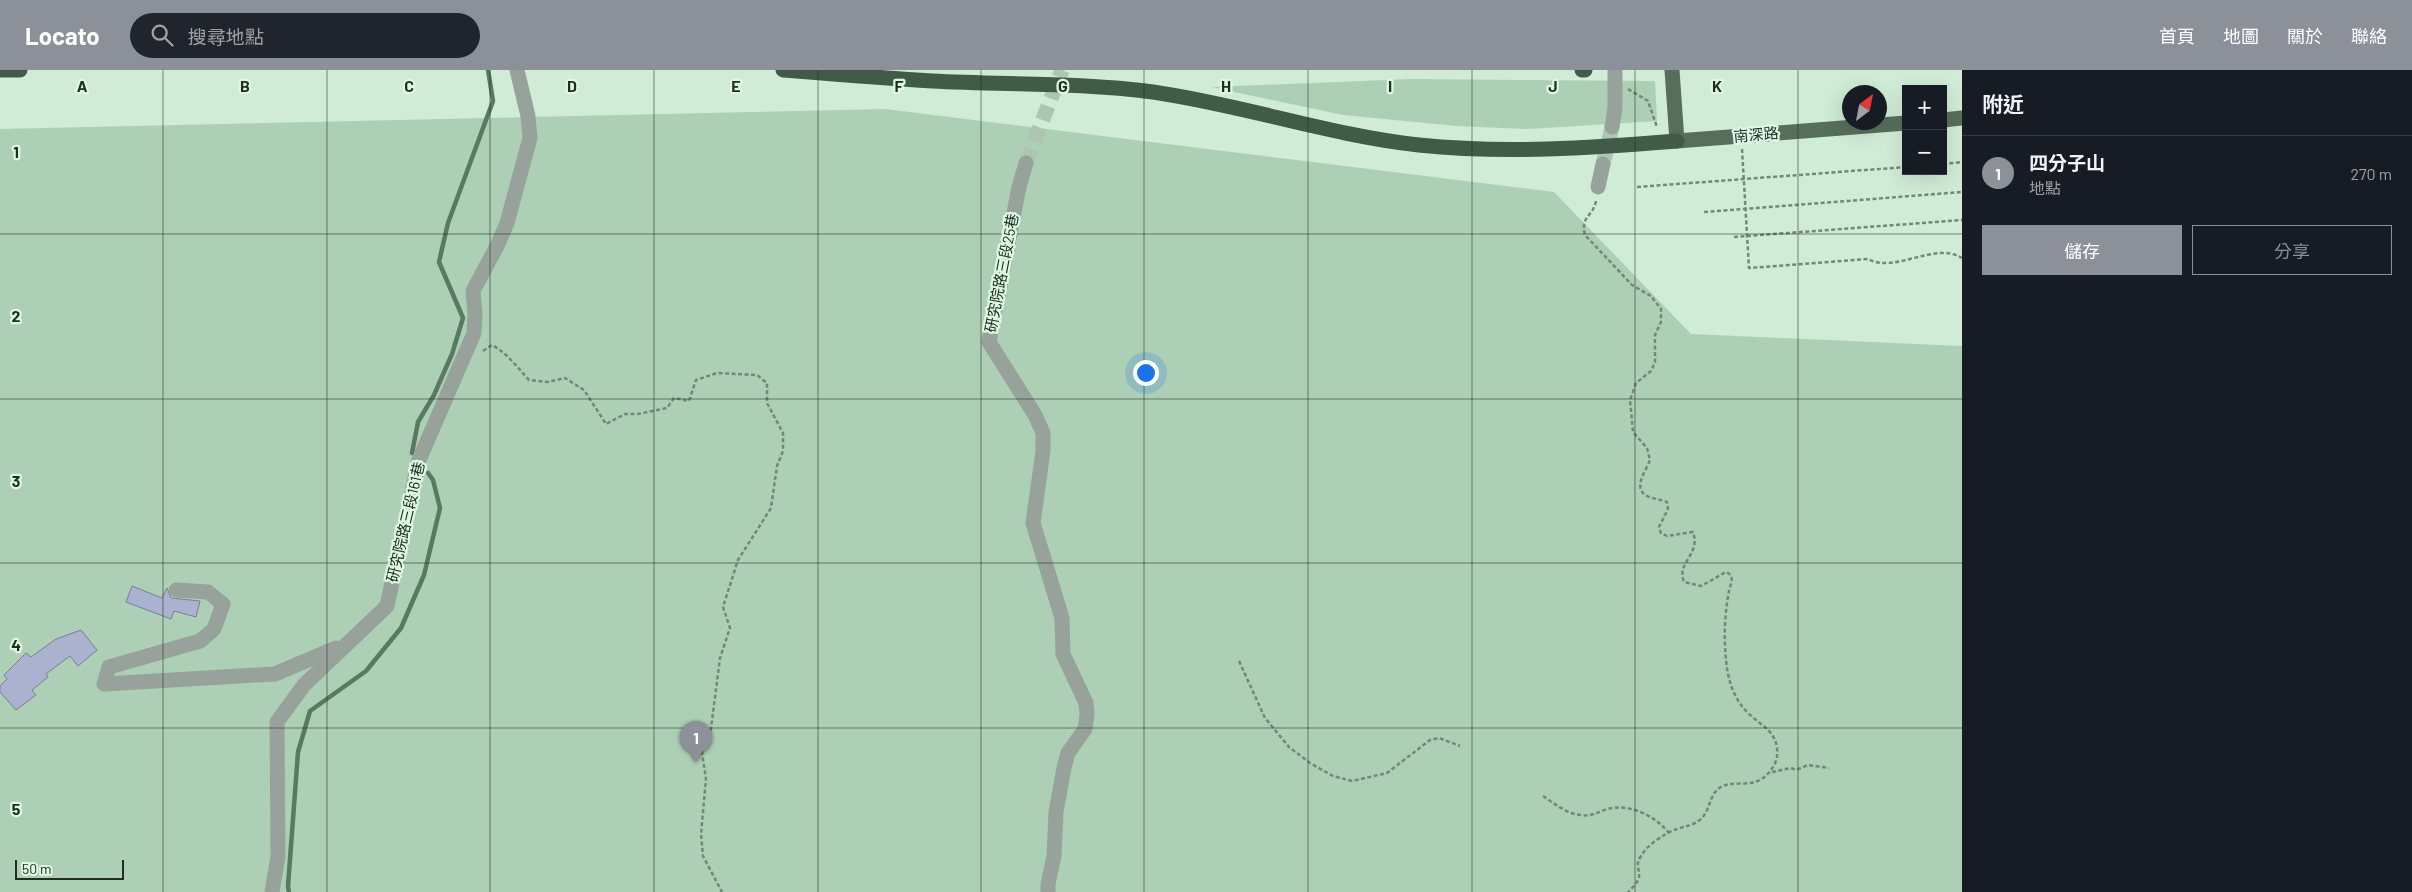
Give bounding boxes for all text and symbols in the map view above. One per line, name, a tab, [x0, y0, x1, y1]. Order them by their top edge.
search box	[130, 13, 480, 58]
text: Locato	[25, 21, 100, 50]
icon: search	[148, 21, 176, 49]
text: 搜尋地點	[188, 25, 264, 48]
text: 首頁	[2159, 25, 2195, 47]
text: 地圖	[2223, 25, 2259, 47]
text: 關於	[2287, 25, 2323, 47]
text: 聯絡	[2351, 25, 2387, 47]
text: A	[77, 76, 88, 95]
text: B	[240, 76, 250, 95]
text: C	[404, 76, 414, 95]
text: D	[567, 76, 577, 95]
text: E	[731, 76, 741, 95]
text: F	[895, 76, 904, 95]
text: G	[1058, 76, 1068, 95]
text: H	[1221, 76, 1231, 95]
text: I	[1388, 76, 1392, 95]
text: J	[1548, 76, 1558, 95]
text: K	[1712, 76, 1722, 95]
north arrow	[1842, 85, 1887, 130]
map controls	[1902, 85, 1947, 175]
button: +	[1902, 85, 1947, 130]
text: 附近	[1982, 91, 2024, 116]
street label: 南深路	[1733, 123, 1779, 145]
button: −	[1902, 130, 1947, 175]
text: 1	[13, 142, 19, 161]
text: 四分子山	[2029, 151, 2105, 174]
text: 1	[1995, 164, 2001, 183]
text: 270 m	[2350, 164, 2392, 183]
text: 地點	[2029, 178, 2061, 197]
street label: 研究院路三段25巷	[981, 212, 1021, 334]
button: 儲存	[1982, 225, 2182, 275]
button: 分享	[2192, 225, 2392, 275]
text: 2	[12, 306, 21, 325]
your location	[1133, 360, 1159, 386]
street label: 研究院路三段161巷	[382, 460, 428, 584]
text: 3	[12, 471, 20, 490]
text: 4	[11, 635, 21, 654]
pin: 1	[680, 721, 712, 762]
text: 5	[12, 799, 21, 818]
scale bar	[15, 857, 124, 880]
text: 50 m	[22, 860, 51, 877]

